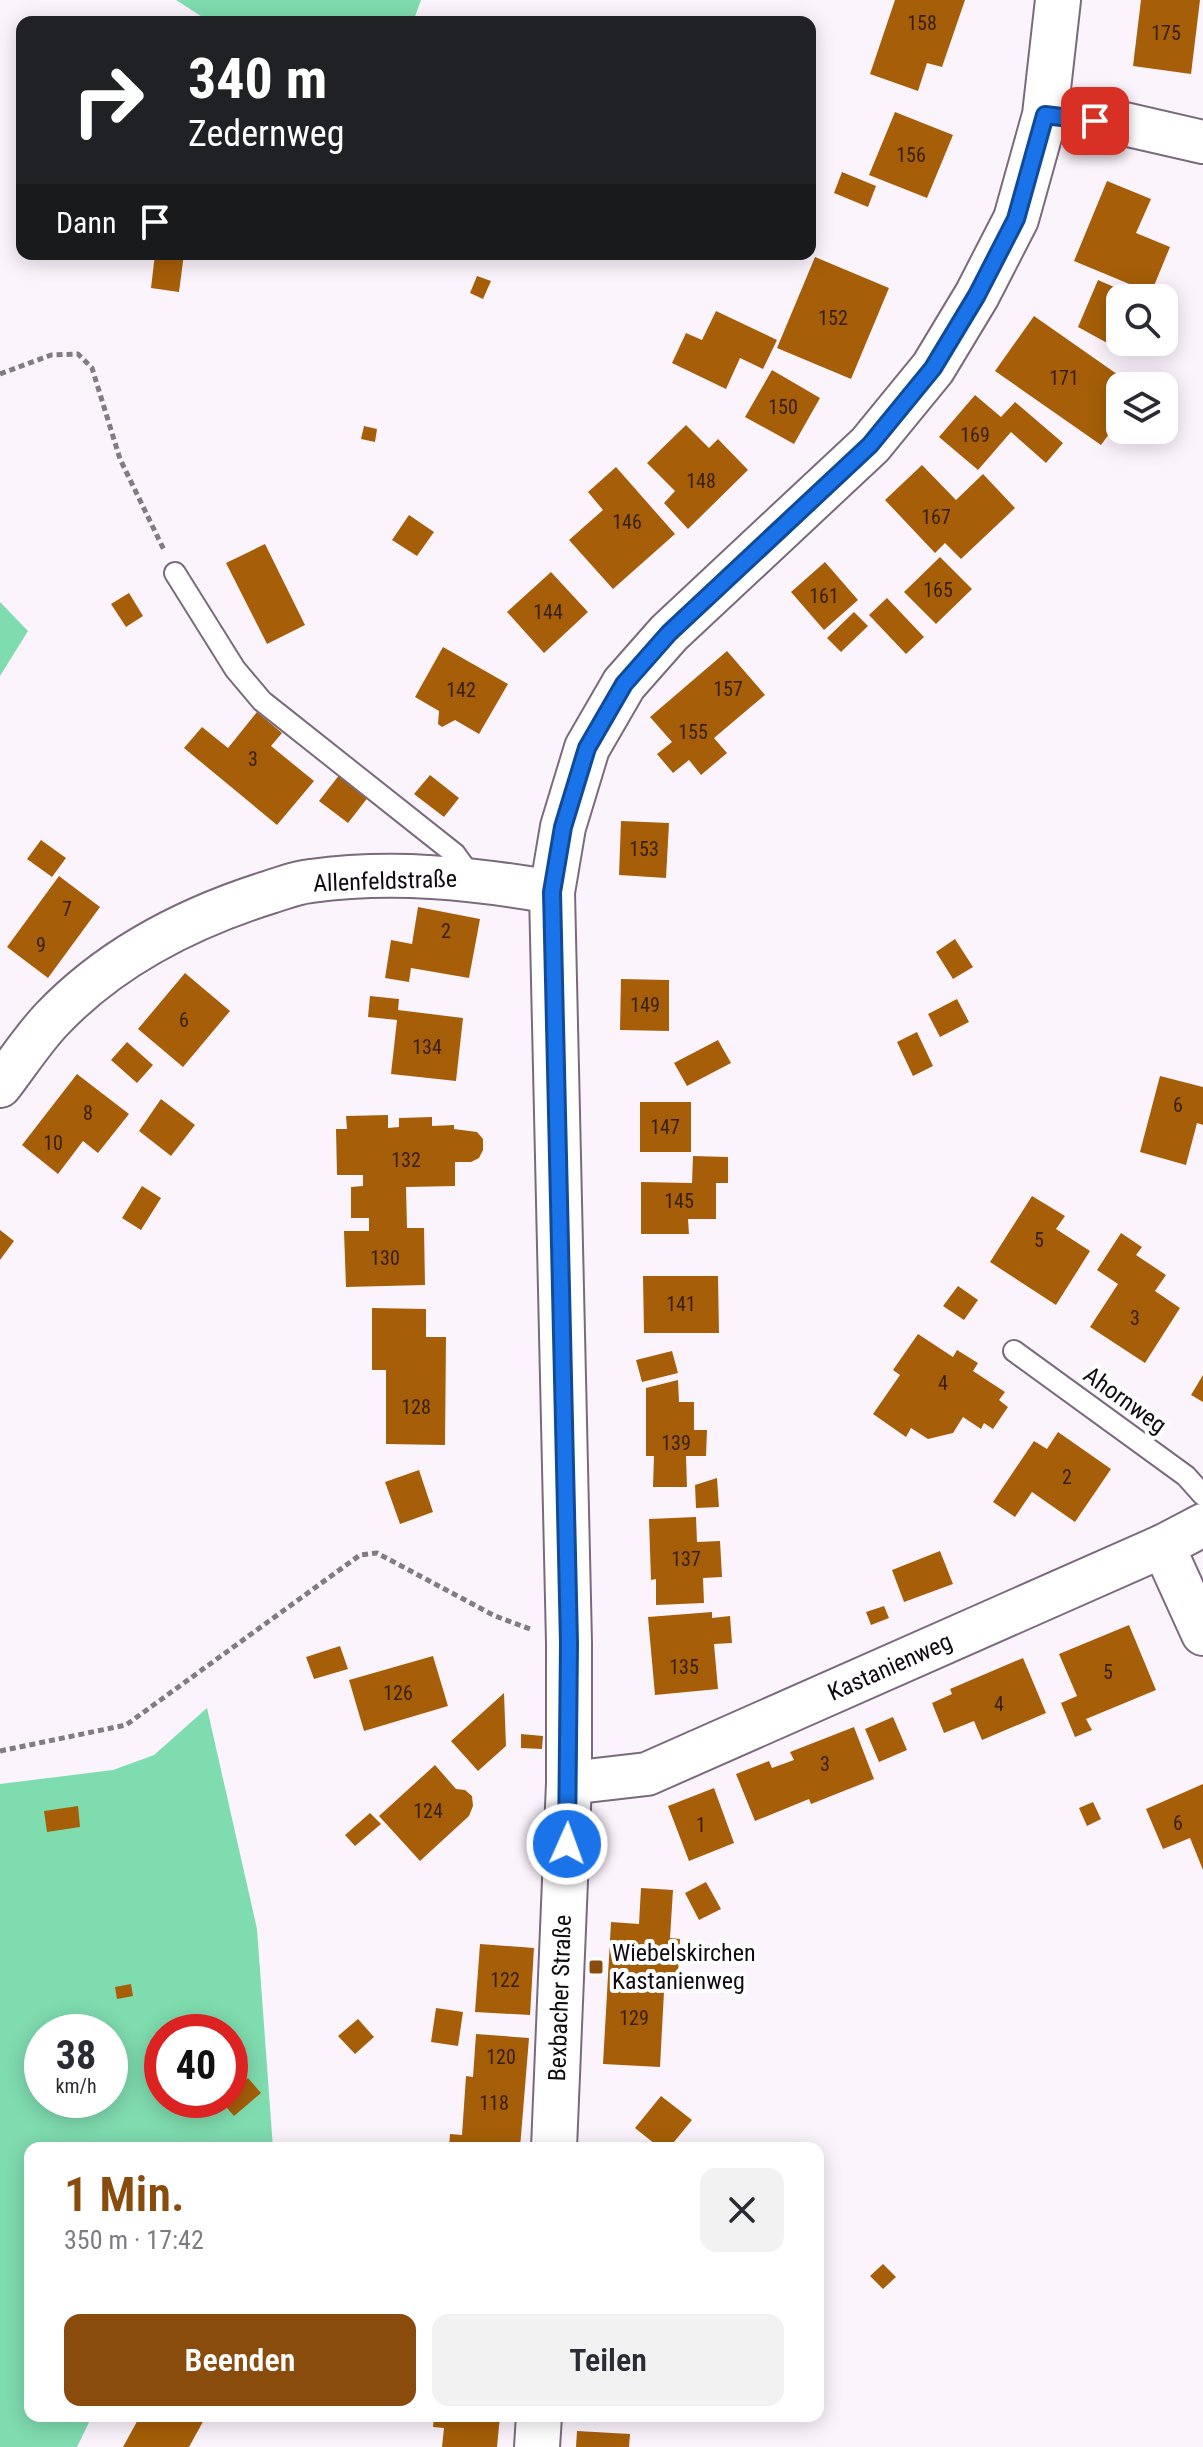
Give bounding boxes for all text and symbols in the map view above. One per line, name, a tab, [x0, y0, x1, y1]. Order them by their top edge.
house number: 158	[907, 11, 937, 35]
house number: 175	[1151, 21, 1181, 45]
text: 340 m	[188, 46, 327, 112]
icon: right	[56, 48, 160, 152]
pin	[1061, 87, 1129, 155]
icon: arrive	[1073, 99, 1117, 143]
text: Zedernweg	[188, 113, 345, 155]
house number: 156	[896, 143, 926, 167]
icon: arrive	[133, 200, 177, 244]
text: Dann	[56, 205, 117, 240]
map controls	[1106, 284, 1178, 444]
button: search	[1106, 284, 1178, 356]
house number: 152	[818, 306, 848, 330]
house number: 171	[1049, 366, 1079, 390]
button: layers	[1106, 372, 1178, 444]
house number: 150	[768, 395, 798, 419]
house number: 169	[960, 423, 990, 447]
house number: 148	[686, 469, 716, 493]
house number: 167	[921, 505, 951, 529]
house number: 146	[612, 510, 642, 534]
house number: 165	[923, 578, 953, 602]
house number: 161	[809, 584, 839, 608]
house number: 144	[533, 600, 563, 624]
house number: 157	[713, 677, 743, 701]
house number: 142	[446, 678, 476, 702]
house number: 155	[678, 720, 708, 744]
house number: 3	[248, 747, 258, 771]
house number: 153	[629, 837, 659, 861]
street label: Allenfeldstraße	[313, 864, 457, 898]
house number: 7	[62, 897, 72, 921]
house number: 2	[441, 919, 451, 943]
house number: 9	[36, 933, 46, 957]
house number: 149	[630, 993, 660, 1017]
house number: 6	[179, 1008, 189, 1032]
house number: 134	[412, 1035, 442, 1059]
house number: 6	[1173, 1093, 1183, 1117]
house number: 8	[83, 1101, 93, 1125]
house number: 147	[650, 1115, 680, 1139]
house number: 10	[43, 1131, 63, 1155]
house number: 132	[391, 1148, 421, 1172]
house number: 145	[664, 1189, 694, 1213]
house number: 5	[1034, 1228, 1044, 1252]
house number: 130	[370, 1246, 400, 1270]
house number: 141	[666, 1292, 696, 1316]
house number: 3	[1130, 1306, 1140, 1330]
street label: Ahornweg	[1078, 1361, 1172, 1439]
house number: 4	[938, 1371, 948, 1395]
house number: 128	[401, 1395, 431, 1419]
house number: 139	[661, 1431, 691, 1455]
house number: 2	[1062, 1465, 1072, 1489]
house number: 137	[671, 1547, 701, 1571]
street label: Kastanienweg	[824, 1627, 956, 1707]
house number: 135	[669, 1655, 699, 1679]
house number: 5	[1103, 1660, 1113, 1684]
house number: 126	[383, 1681, 413, 1705]
house number: 4	[994, 1692, 1004, 1716]
house number: 3	[820, 1752, 830, 1776]
house number: 124	[413, 1799, 443, 1823]
position arrow	[525, 1802, 609, 1886]
house number: 6	[1173, 1811, 1183, 1835]
house number: 1	[696, 1813, 706, 1837]
street label: Bexbacher Straße	[543, 1914, 577, 2082]
place label: Wiebelskirchen Kastanienweg	[612, 1939, 756, 1995]
marker: Wiebelskirchen Kastanienweg	[587, 1958, 605, 1976]
house number: 122	[490, 1968, 520, 1992]
house number: 129	[619, 2006, 649, 2030]
speed limit sign: 40	[144, 2014, 248, 2118]
text: 38	[56, 2032, 96, 2079]
house number: 120	[486, 2045, 516, 2069]
text: km/h	[55, 2074, 97, 2098]
house number: 118	[479, 2091, 509, 2115]
text: 1 Min.	[64, 2166, 185, 2223]
button: close	[700, 2168, 784, 2252]
text: 350 m · 17:42	[64, 2225, 204, 2255]
button: Beenden	[64, 2314, 416, 2406]
button: Teilen	[432, 2314, 784, 2406]

